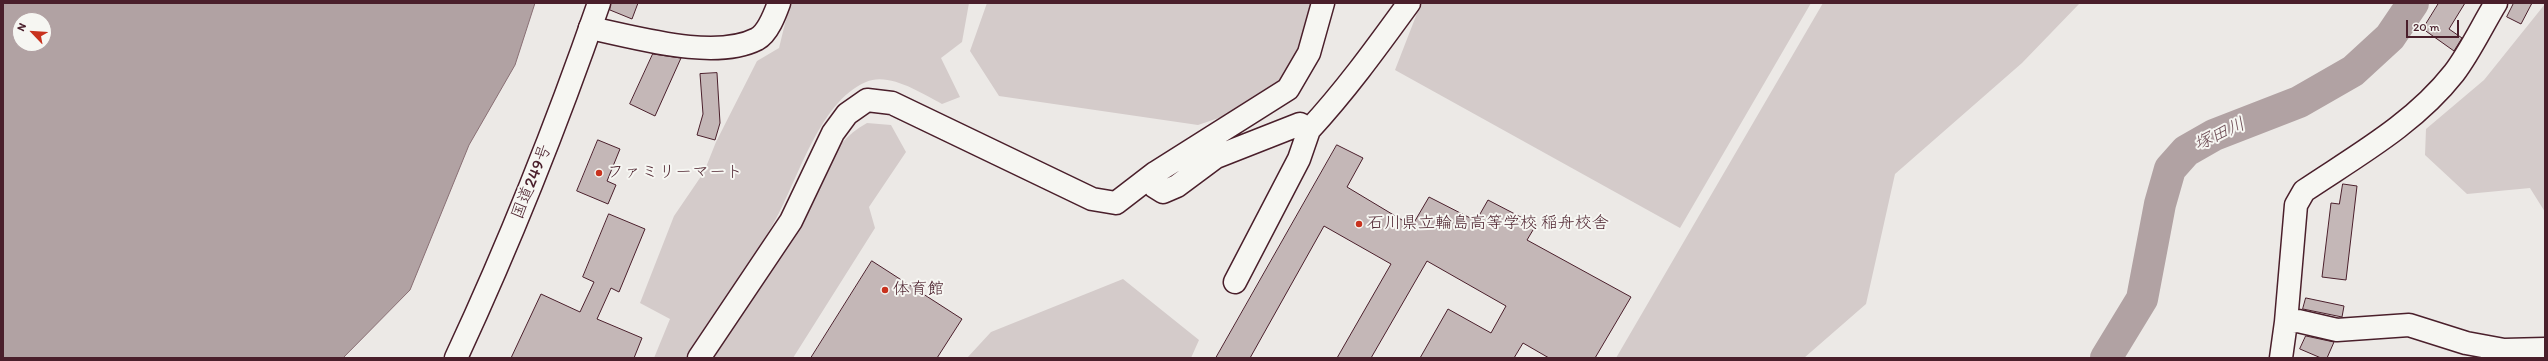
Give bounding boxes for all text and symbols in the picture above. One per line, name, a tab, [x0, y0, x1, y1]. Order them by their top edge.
north arrow	[12, 12, 52, 52]
scale bar	[2408, 12, 2461, 38]
text: 20 m	[2413, 20, 2440, 34]
text: N	[14, 21, 29, 33]
water label: 塚田川	[2191, 114, 2249, 156]
street label: 国道249号	[508, 142, 556, 222]
place label: ファミリーマート	[607, 163, 743, 183]
marker: ファミリーマート	[594, 168, 604, 178]
place label: 石川県立輪島高等学校 稲舟校舎	[1367, 214, 1609, 234]
marker: 石川県立輪島高等学校 稲舟校舎	[1354, 219, 1364, 229]
place label: 体育館	[893, 280, 944, 300]
marker: 体育館	[880, 285, 890, 295]

